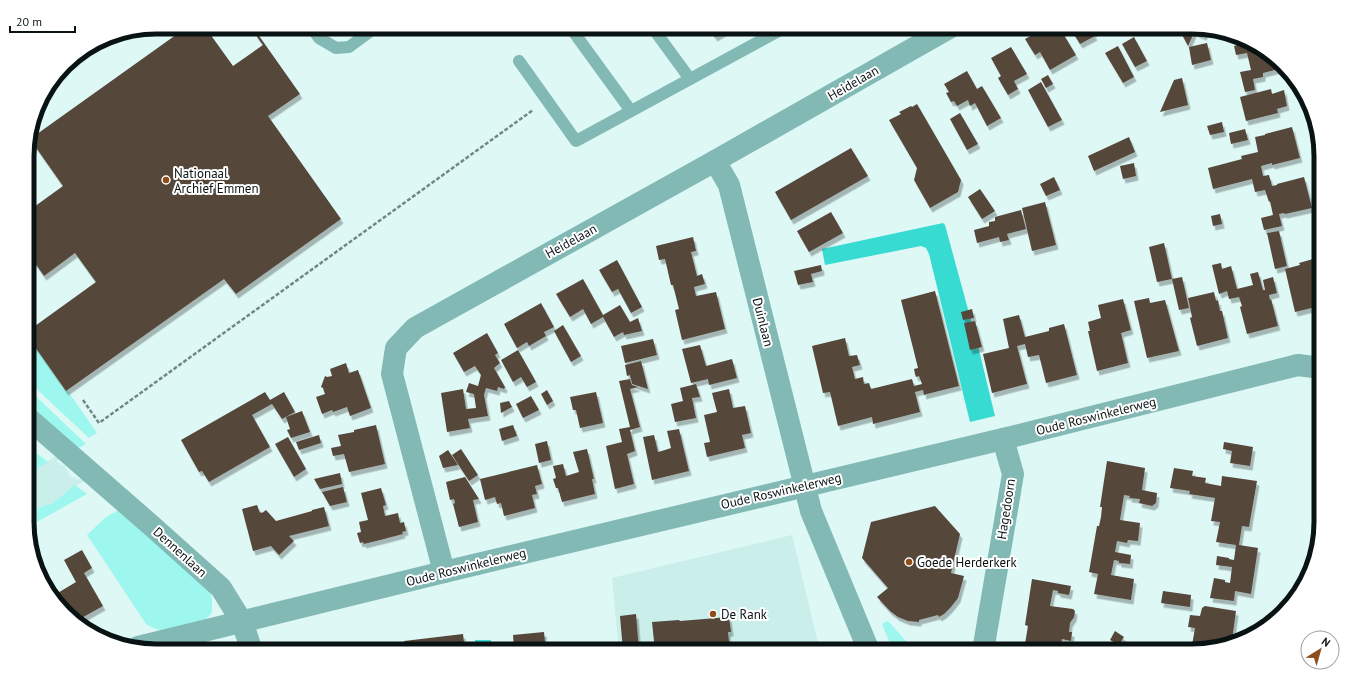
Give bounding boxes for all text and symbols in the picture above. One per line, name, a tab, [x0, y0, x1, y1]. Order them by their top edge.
scale bar	[10, 8, 75, 34]
text: 20 m	[16, 14, 42, 29]
street label: Heidelaan	[824, 62, 882, 104]
place label: Nationaal Archief Emmen	[174, 165, 259, 197]
marker: Nationaal Archief Emmen	[161, 175, 171, 185]
street label: Heidelaan	[542, 220, 600, 262]
street label: Duinlaan	[749, 296, 777, 348]
street label: Oude Roswinkelerweg	[1034, 393, 1158, 439]
street label: Oude Roswinkelerweg	[719, 469, 843, 513]
street label: Hagedoorn	[993, 477, 1019, 541]
street label: Dennenlaan	[149, 523, 211, 581]
street label: Oude Roswinkelerweg	[404, 544, 528, 590]
place label: Goede Herderkerk	[917, 554, 1017, 571]
marker: Goede Herderkerk	[904, 557, 914, 567]
place label: De Rank	[721, 606, 768, 623]
marker: De Rank	[708, 609, 718, 619]
north arrow	[1300, 630, 1340, 670]
text: N	[1319, 634, 1333, 650]

